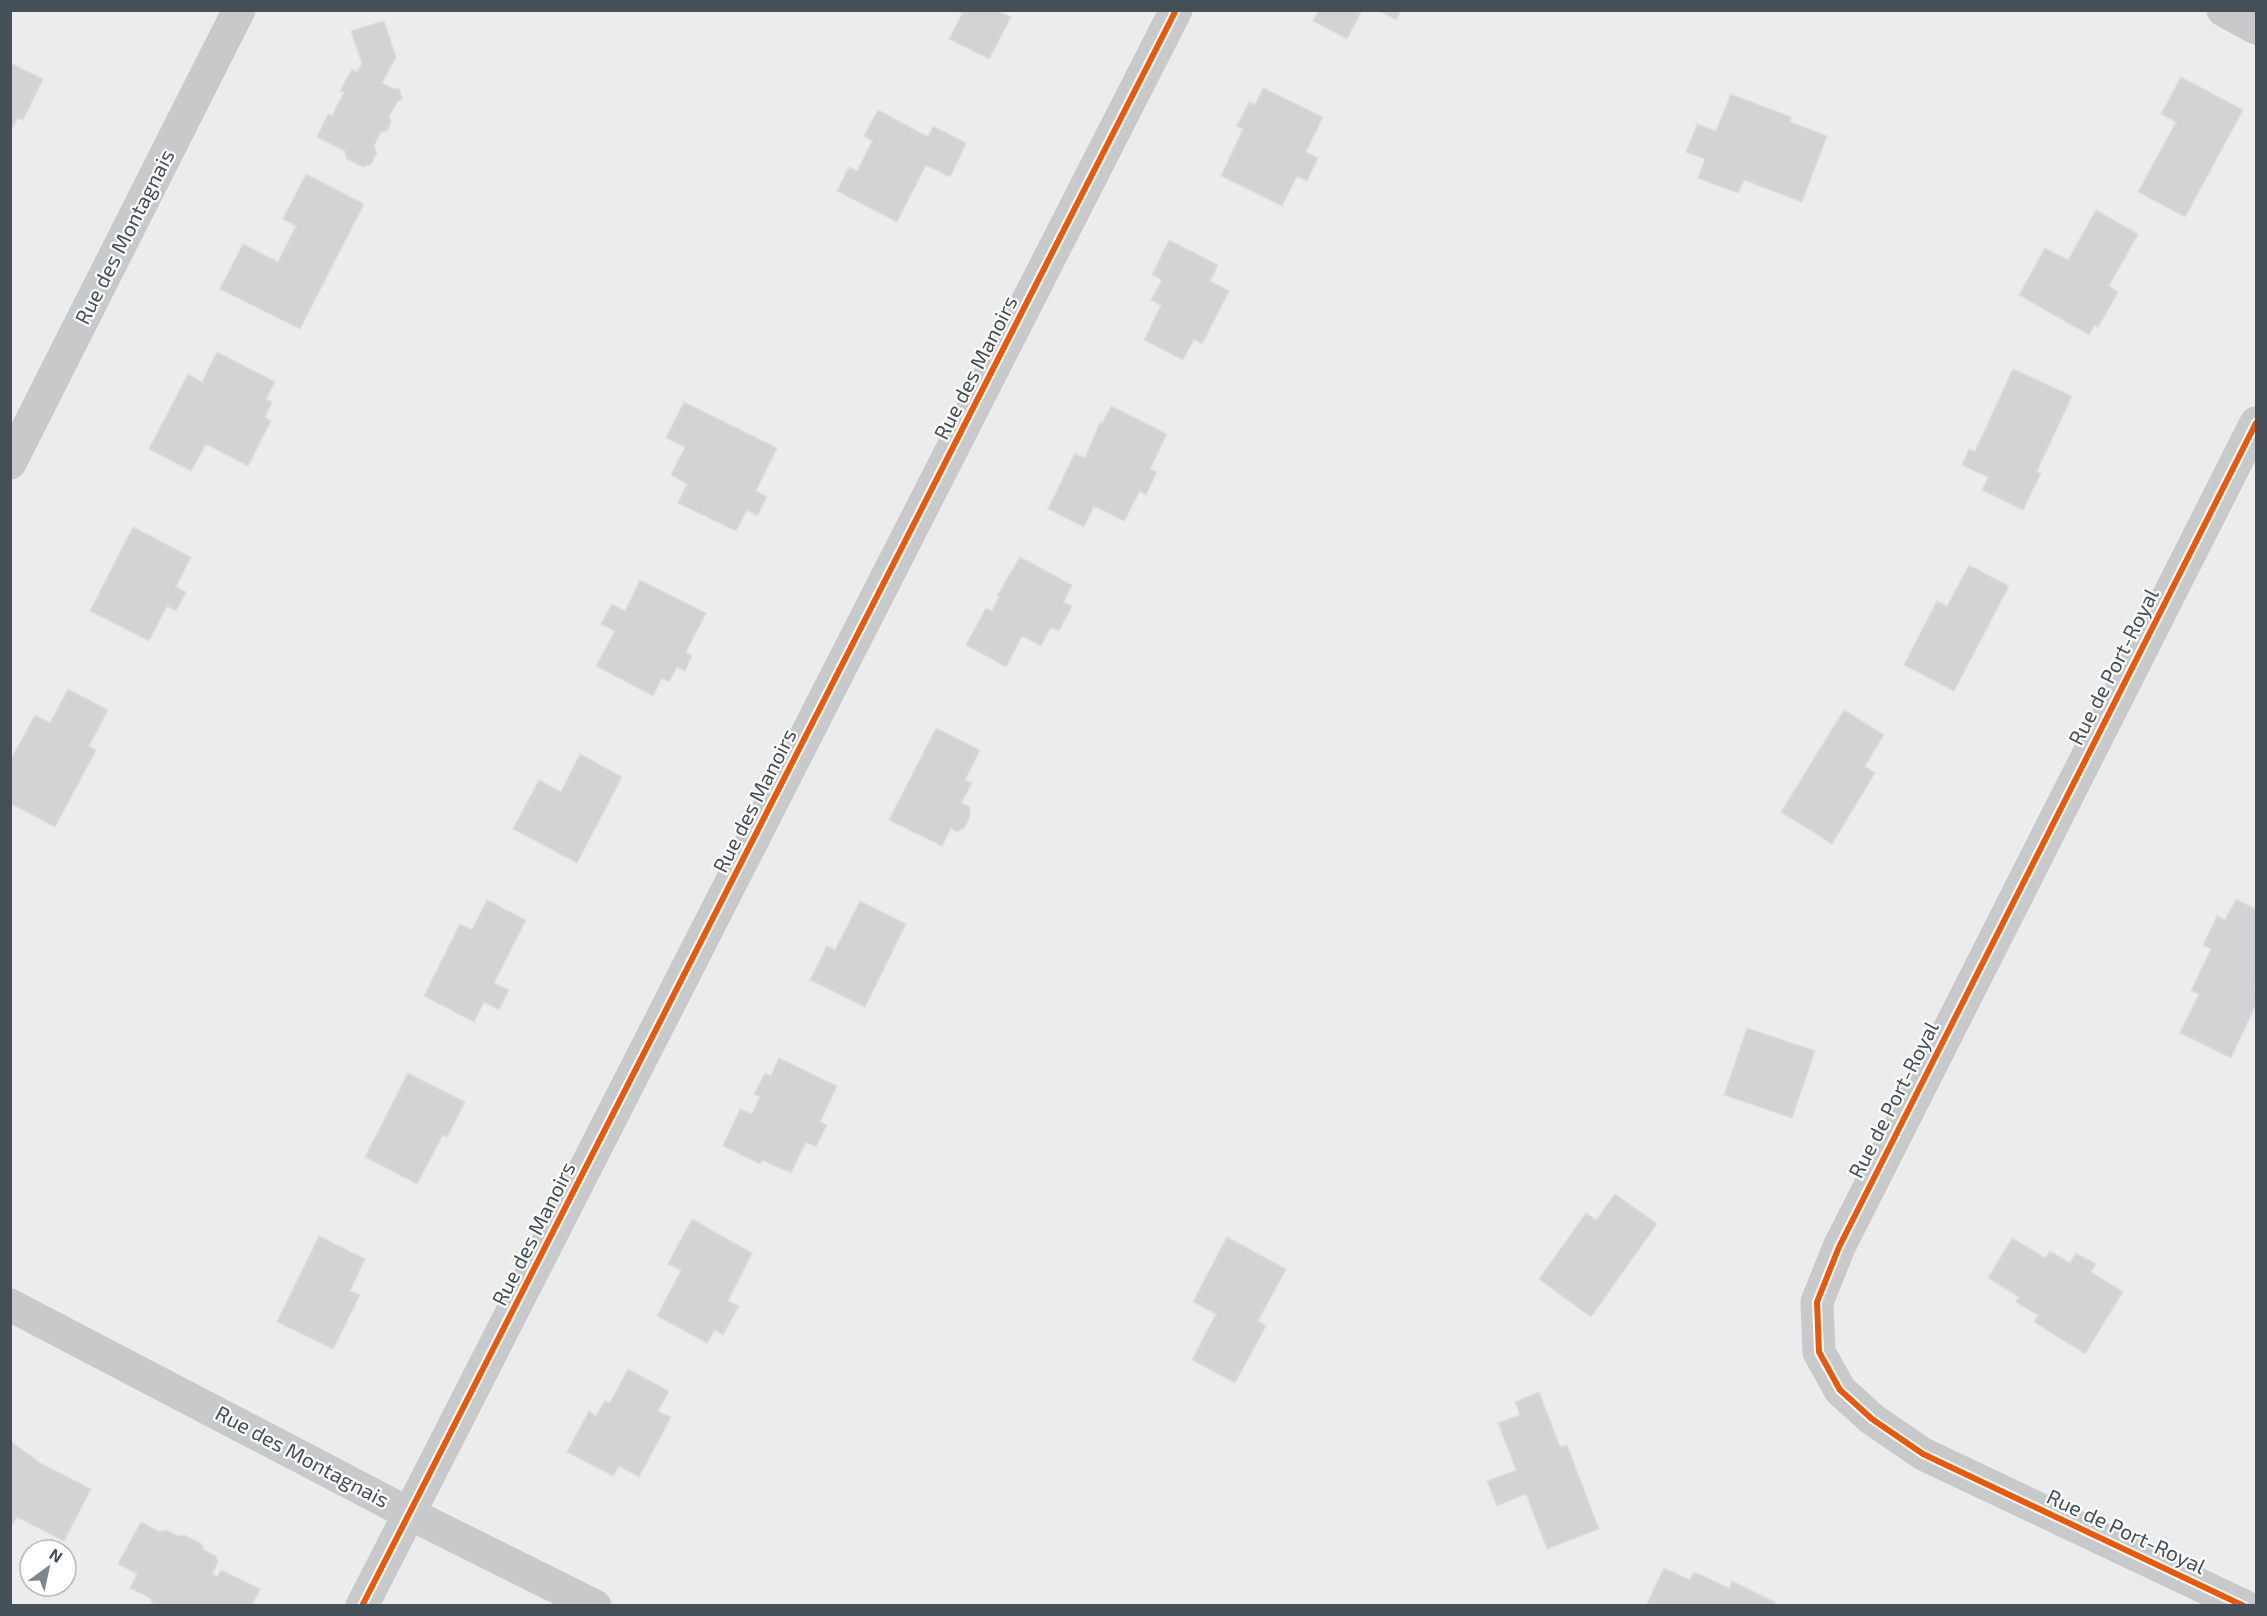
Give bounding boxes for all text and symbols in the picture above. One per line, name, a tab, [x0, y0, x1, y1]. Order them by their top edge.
street label: Rue des Montagnais	[69, 145, 179, 328]
street label: Rue des Manoirs	[928, 291, 1022, 443]
street label: Rue de Port-Royal	[2062, 583, 2163, 749]
street label: Rue des Manoirs	[707, 724, 801, 876]
street label: Rue de Port-Royal	[1842, 1016, 1943, 1182]
street label: Rue des Manoirs	[486, 1157, 580, 1309]
street label: Rue des Montagnais	[212, 1399, 394, 1512]
street label: Rue de Port-Royal	[2043, 1483, 2211, 1579]
north arrow	[18, 1538, 78, 1598]
text: N	[46, 1544, 66, 1566]

